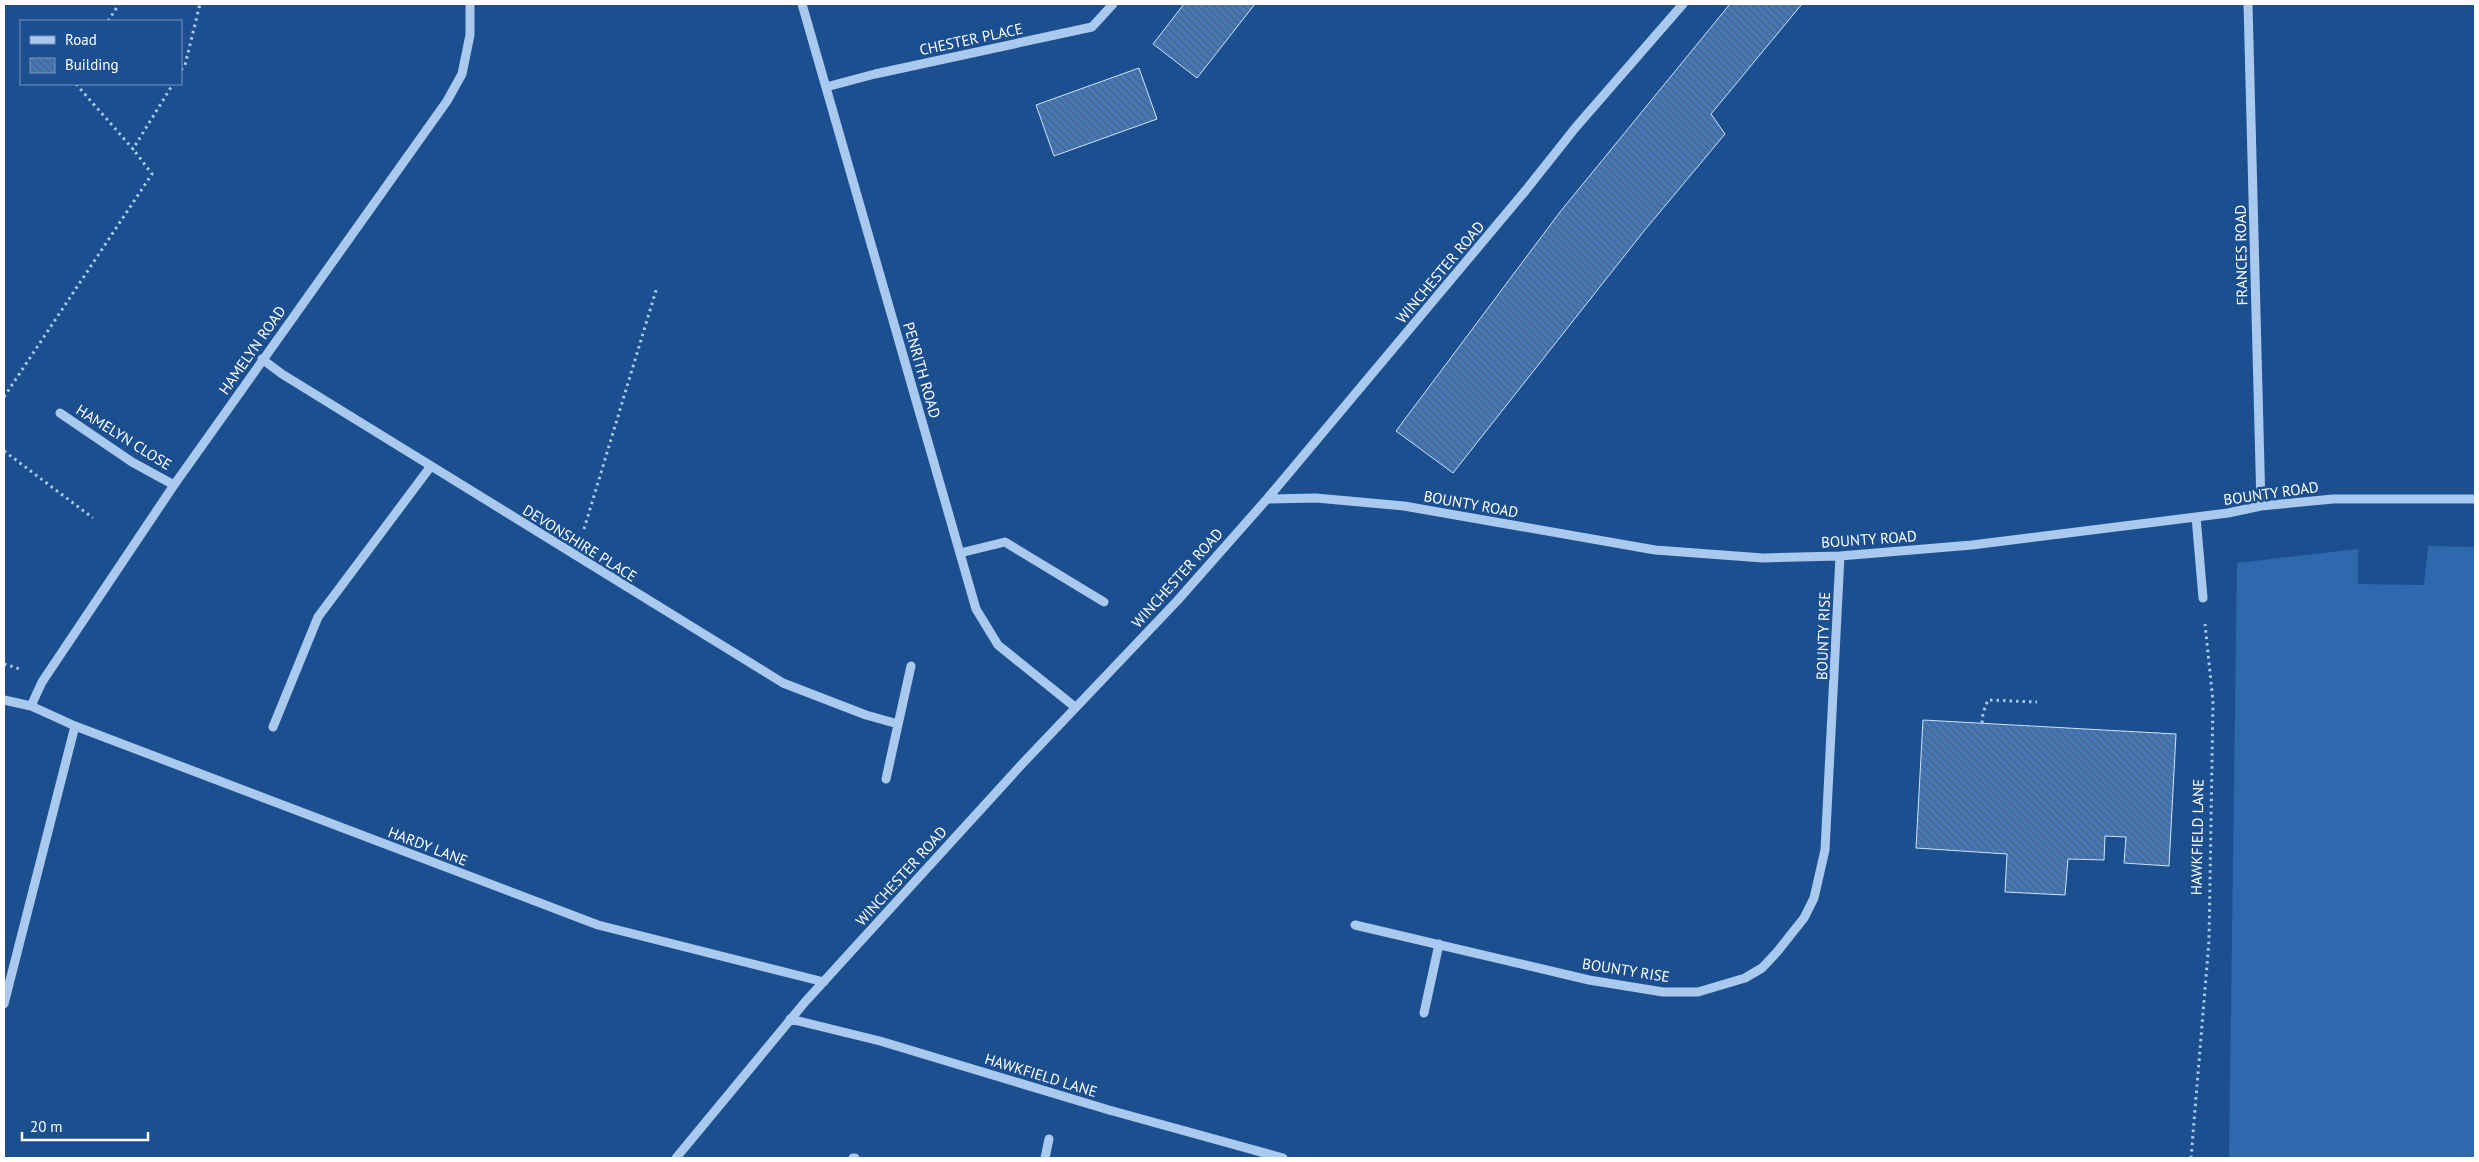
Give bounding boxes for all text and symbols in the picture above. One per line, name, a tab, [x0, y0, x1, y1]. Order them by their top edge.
street label: CHESTER PLACE	[918, 19, 1024, 59]
legend	[20, 20, 182, 85]
text: Road	[65, 30, 97, 49]
text: Building	[65, 55, 119, 74]
street label: FRANCES ROAD	[2231, 205, 2251, 305]
street label: WINCHESTER ROAD	[1392, 217, 1488, 327]
street label: HAMELYN ROAD	[214, 302, 290, 398]
street label: PENRITH ROAD	[899, 320, 945, 420]
street label: HAMELYN CLOSE	[73, 400, 175, 474]
street label: BOUNTY ROAD	[2222, 477, 2320, 509]
street label: BOUNTY ROAD	[1422, 486, 1520, 522]
street label: DEVONSHIRE PLACE	[519, 500, 641, 586]
street label: WINCHESTER ROAD	[1127, 524, 1227, 632]
street label: BOUNTY ROAD	[1821, 526, 1917, 552]
street label: BOUNTY RISE	[1812, 592, 1834, 680]
street label: HAWKFIELD LANE	[2186, 779, 2208, 895]
street label: HARDY LANE	[386, 822, 470, 870]
street label: WINCHESTER ROAD	[851, 822, 951, 930]
street label: BOUNTY RISE	[1581, 954, 1671, 986]
street label: HAWKFIELD LANE	[983, 1049, 1099, 1101]
scale bar	[22, 1110, 149, 1142]
text: 20 m	[30, 1117, 63, 1136]

